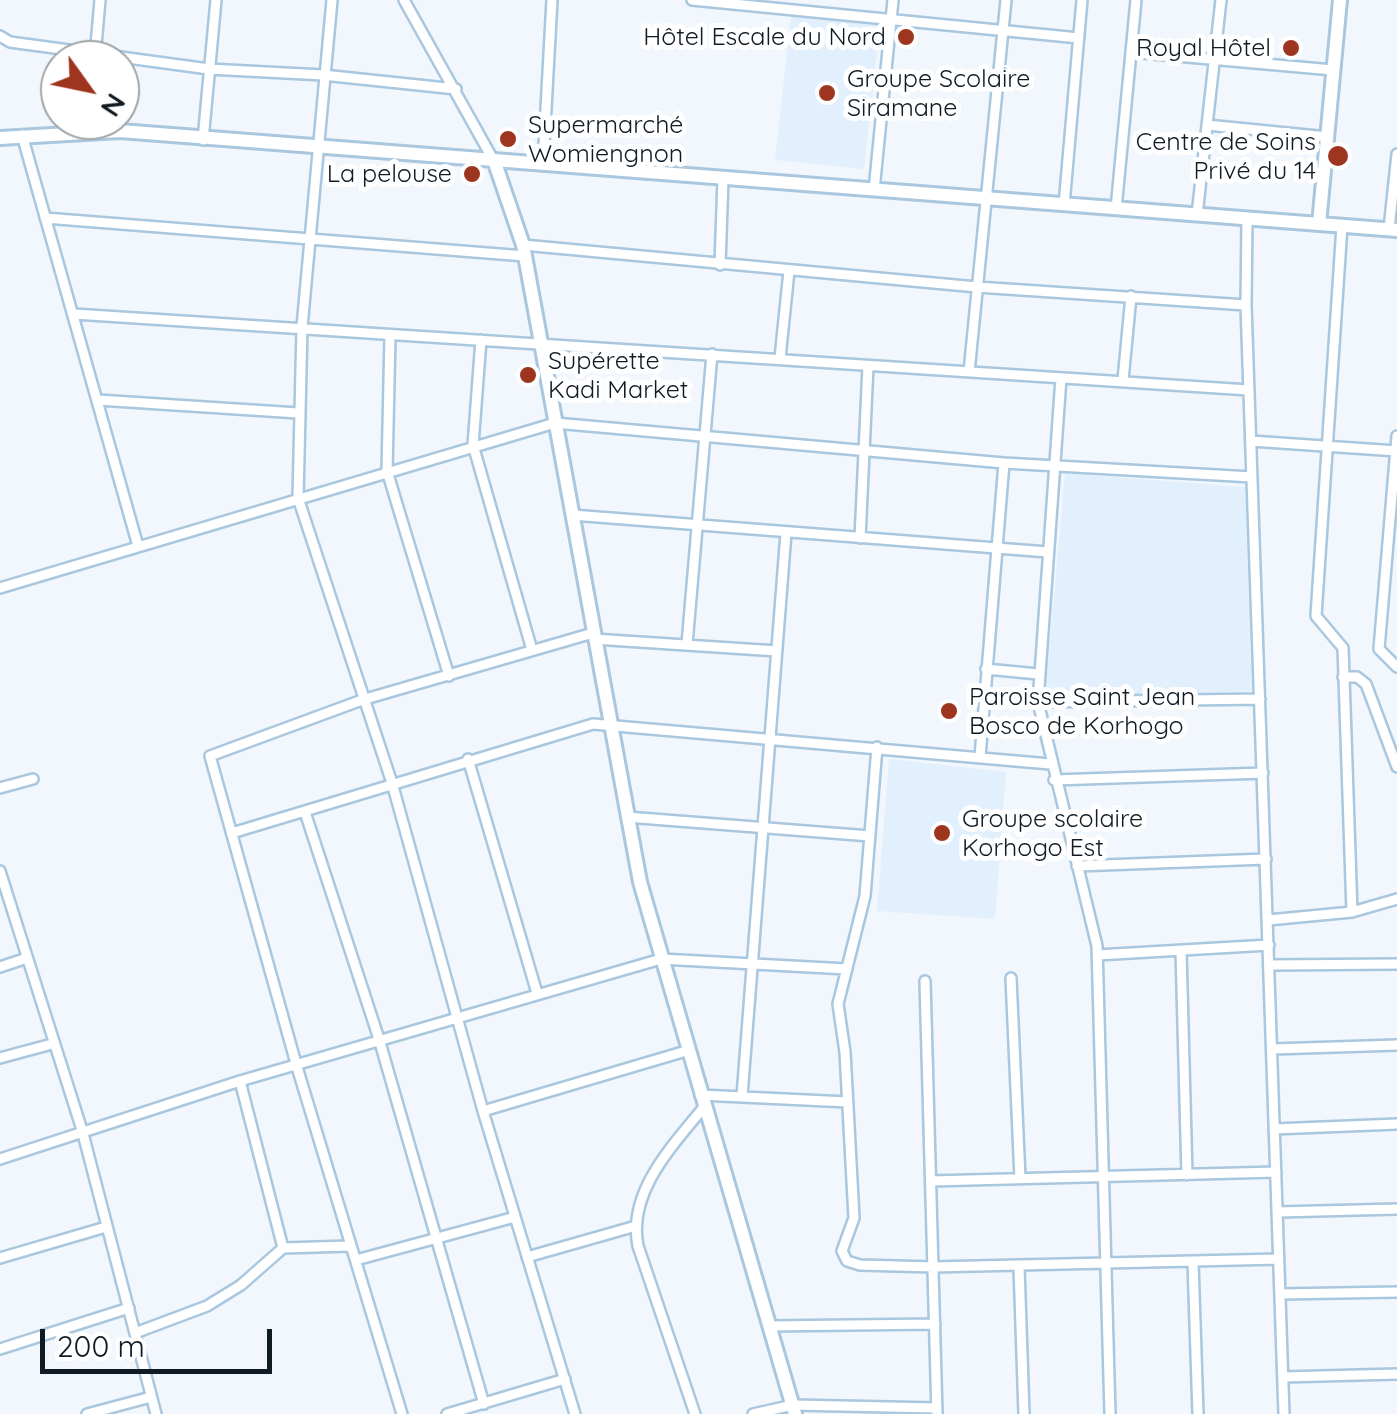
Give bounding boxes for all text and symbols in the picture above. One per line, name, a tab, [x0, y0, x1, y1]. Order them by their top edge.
place label: Hôtel Escale du Nord	[643, 22, 886, 52]
marker: Hôtel Escale du Nord	[895, 26, 917, 48]
place label: Royal Hôtel	[1136, 33, 1271, 63]
marker: Royal Hôtel	[1280, 37, 1302, 59]
north arrow	[40, 40, 140, 140]
place label: Groupe Scolaire Siramane	[847, 64, 1030, 123]
marker: Groupe Scolaire Siramane	[816, 82, 838, 104]
text: N	[94, 87, 134, 124]
place label: Supermarché Womiengnon	[528, 110, 683, 169]
place label: Centre de Soins Privé du 14	[1136, 127, 1316, 186]
marker: Supermarché Womiengnon	[497, 128, 519, 150]
marker: Centre de Soins Privé du 14	[1325, 143, 1351, 169]
place label: La pelouse	[327, 159, 452, 189]
marker: La pelouse	[461, 163, 483, 185]
place label: Supérette Kadi Market	[548, 346, 688, 405]
marker: Supérette Kadi Market	[517, 364, 539, 386]
place label: Paroisse Saint Jean Bosco de Korhogo	[969, 682, 1195, 741]
marker: Paroisse Saint Jean Bosco de Korhogo	[938, 700, 960, 722]
place label: Groupe scolaire Korhogo Est	[962, 804, 1143, 863]
marker: Groupe scolaire Korhogo Est	[931, 822, 953, 844]
scale bar	[45, 1309, 278, 1371]
text: 200 m	[57, 1327, 145, 1365]

